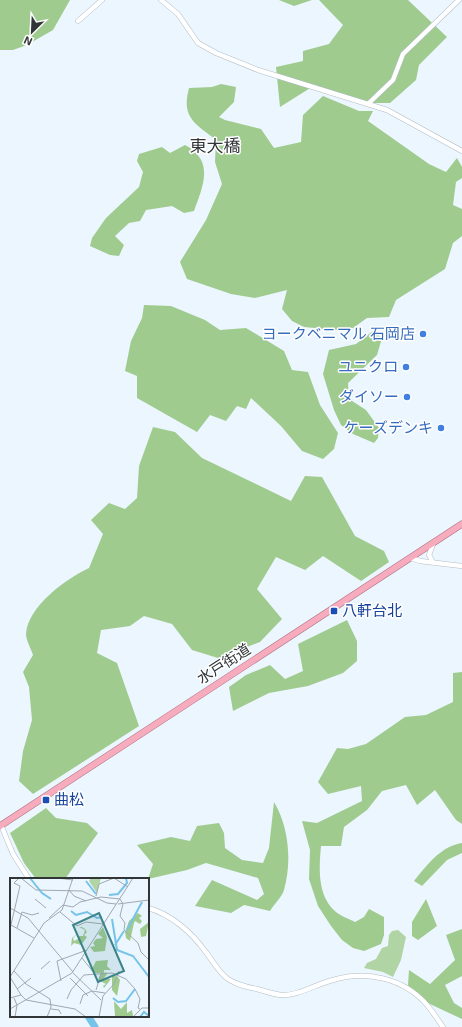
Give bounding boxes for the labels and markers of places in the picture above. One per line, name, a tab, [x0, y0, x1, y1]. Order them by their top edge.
place label: ヨークベニマル 石岡店	[262, 324, 415, 342]
marker: ヨークベニマル 石岡店	[418, 329, 428, 339]
place label: ユニクロ	[338, 357, 398, 375]
marker: ユニクロ	[401, 362, 411, 372]
place label: ダイソー	[339, 387, 399, 405]
marker: ダイソー	[402, 392, 412, 402]
place label: ケーズデンキ	[344, 418, 433, 436]
marker: ケーズデンキ	[436, 423, 446, 433]
place label: 八軒台北	[342, 601, 402, 619]
marker: 八軒台北	[329, 606, 339, 616]
place label: 曲松	[54, 790, 84, 808]
marker: 曲松	[41, 795, 51, 805]

